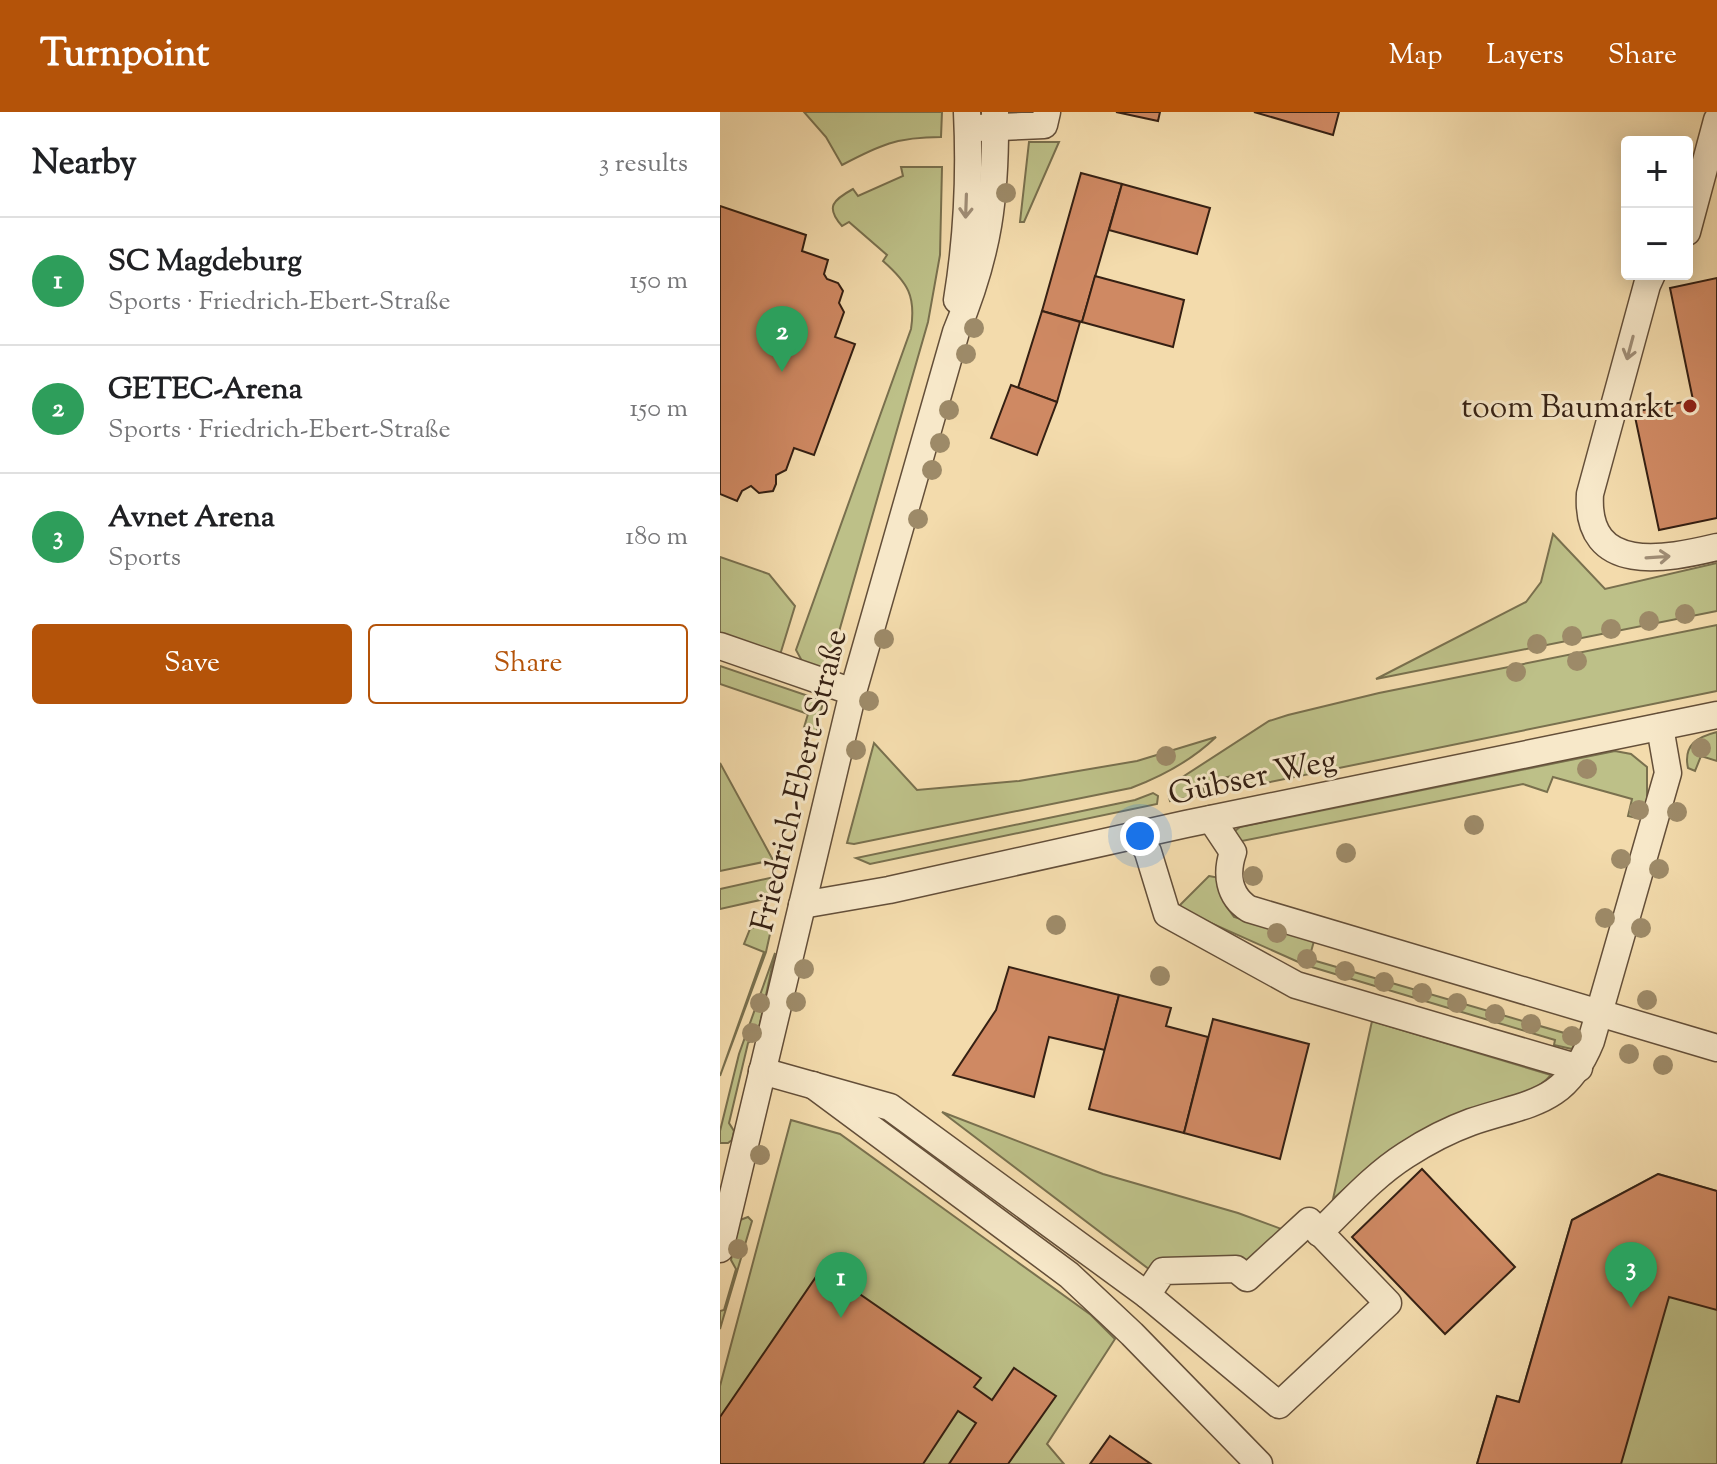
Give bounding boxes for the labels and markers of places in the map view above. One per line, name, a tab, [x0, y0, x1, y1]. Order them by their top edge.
pin: 2	[756, 306, 808, 372]
place label: toom Baumarkt	[1461, 386, 1674, 432]
marker: toom Baumarkt	[1681, 397, 1699, 415]
pin: 3	[1605, 1242, 1657, 1308]
pin: 1	[815, 1252, 867, 1318]

